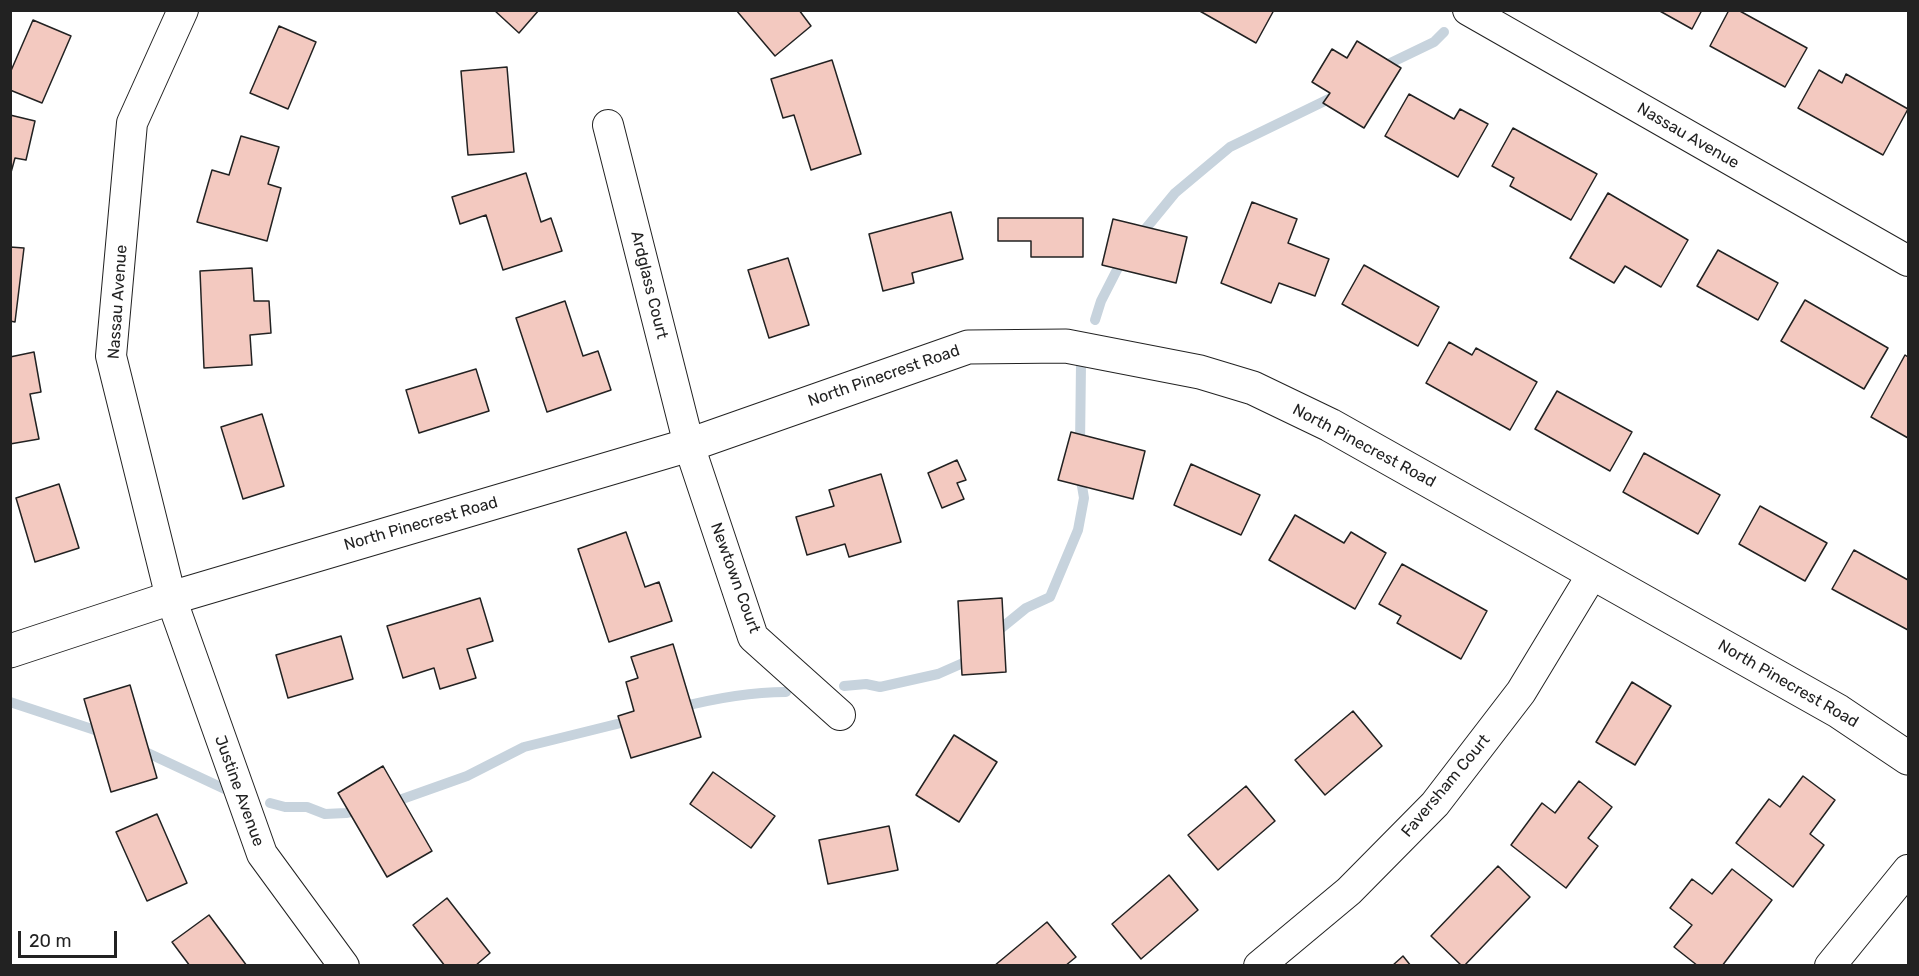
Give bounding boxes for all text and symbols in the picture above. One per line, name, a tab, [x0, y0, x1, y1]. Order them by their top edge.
street label: Nassau Avenue	[1634, 99, 1742, 173]
street label: Ardglass Court	[626, 229, 672, 341]
street label: Nassau Avenue	[104, 244, 132, 360]
street label: North Pinecrest Road	[806, 341, 962, 411]
street label: North Pinecrest Road	[1289, 400, 1439, 492]
street label: North Pinecrest Road	[342, 493, 500, 555]
street label: Newtown Court	[706, 520, 764, 636]
street label: North Pinecrest Road	[1714, 636, 1862, 732]
street label: Faversham Court	[1398, 731, 1494, 841]
street label: Justine Avenue	[210, 733, 268, 849]
scale bar	[21, 919, 120, 957]
text: 20 m	[29, 930, 71, 952]

